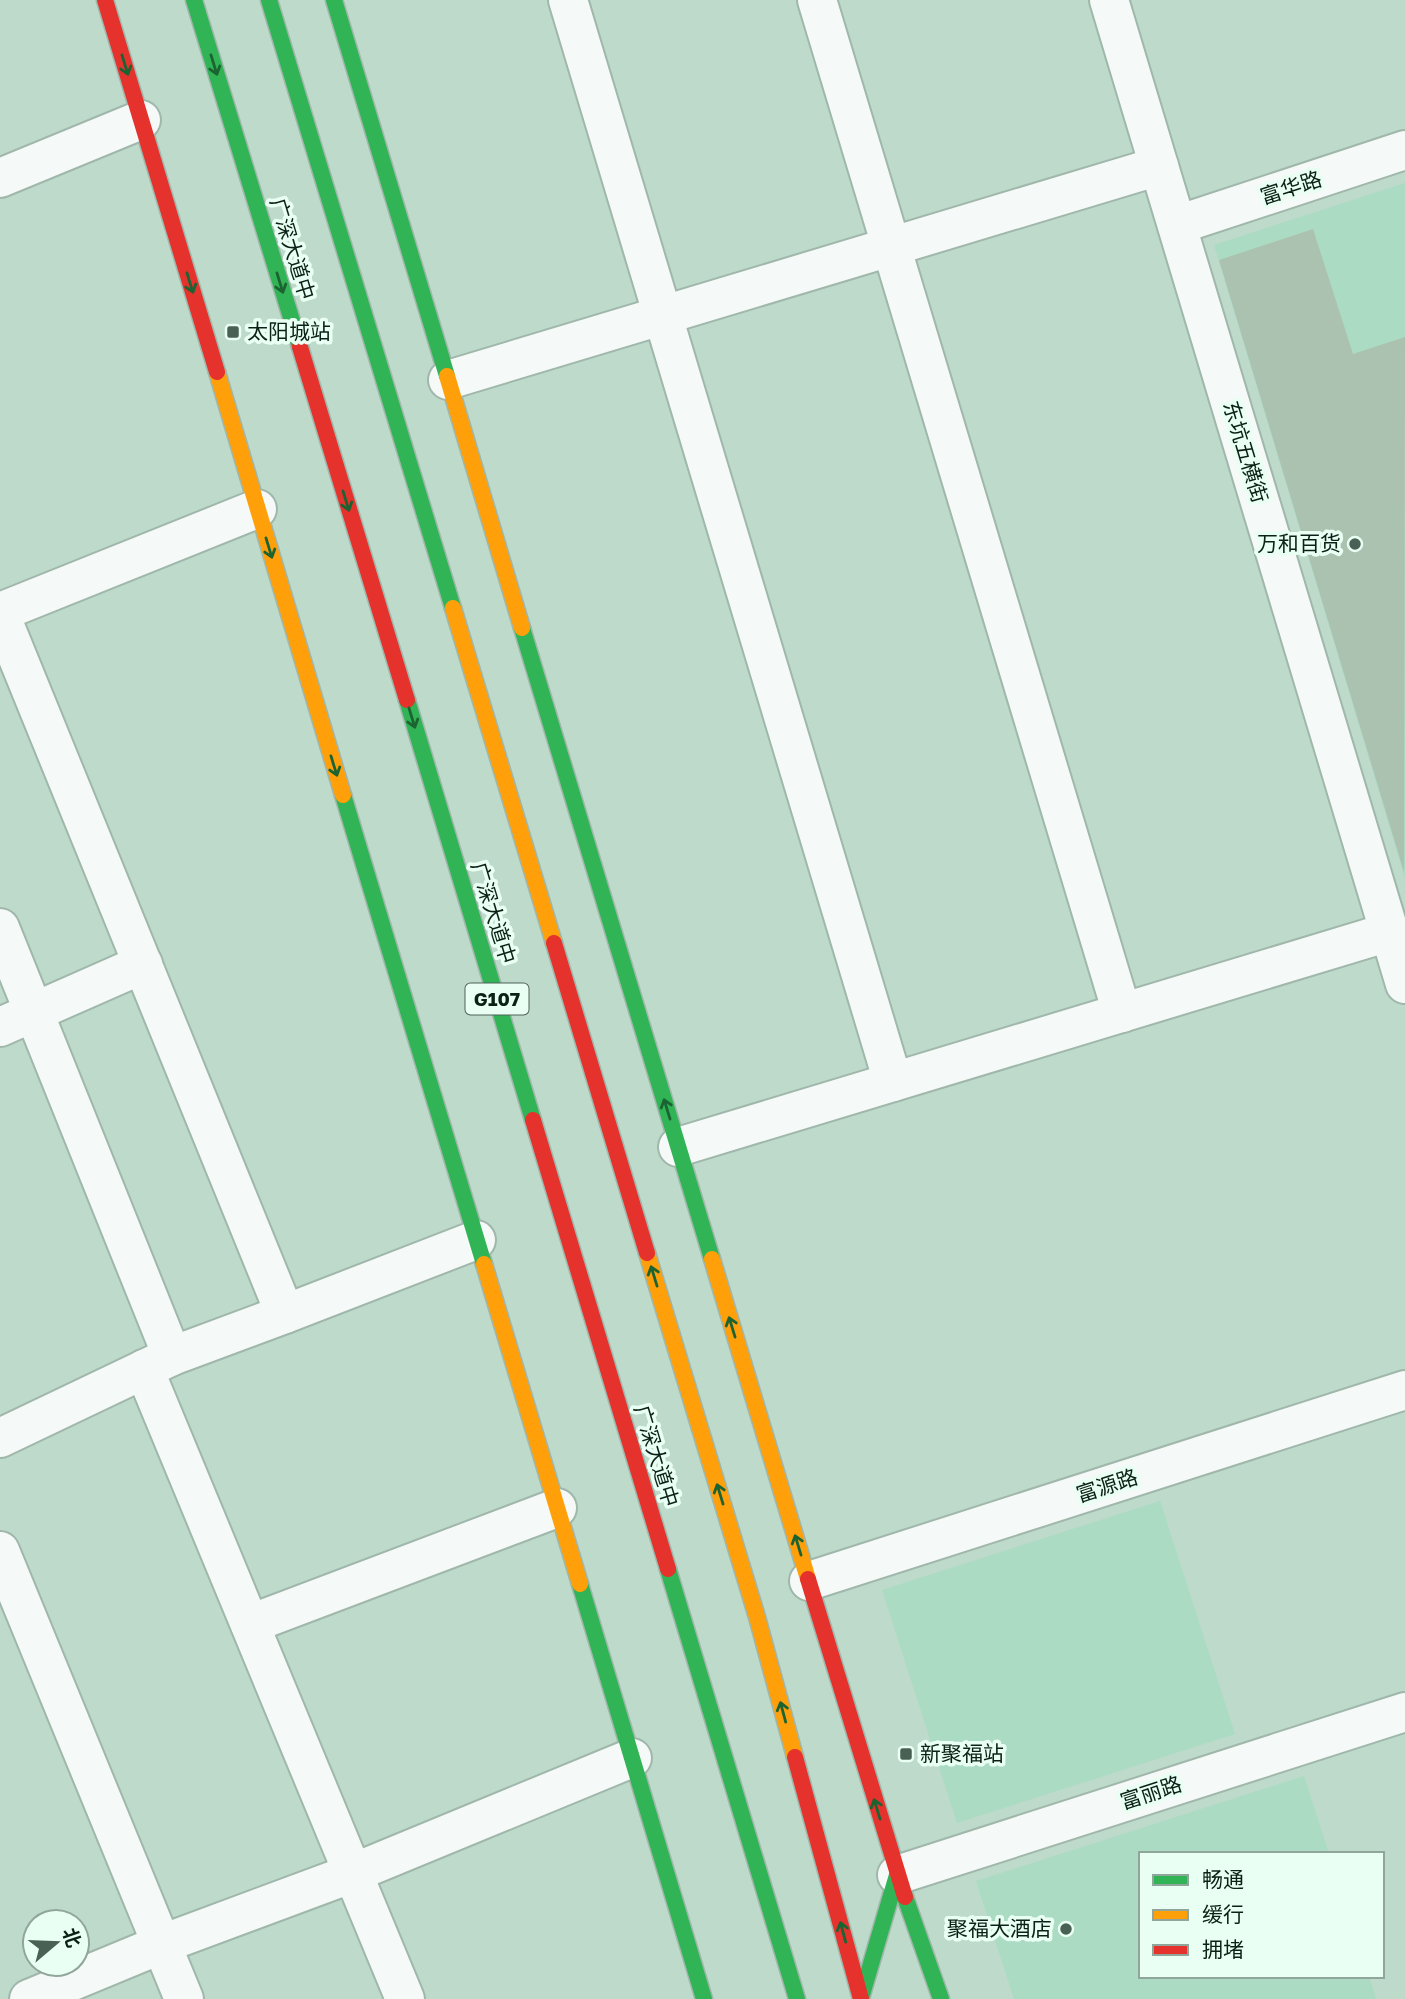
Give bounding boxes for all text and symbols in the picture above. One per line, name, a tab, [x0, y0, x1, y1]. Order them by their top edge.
one-way arrow	[119, 54, 132, 76]
one-way arrow	[208, 54, 221, 76]
street label: 富华路	[1257, 165, 1325, 209]
street label: 广深大道中	[265, 195, 321, 303]
one-way arrow	[184, 272, 197, 294]
one-way arrow	[274, 272, 287, 294]
place label: 太阳城站	[247, 318, 331, 344]
marker: 太阳城站	[225, 324, 241, 340]
street label: 东坑五横街	[1218, 398, 1274, 506]
one-way arrow	[341, 489, 354, 511]
place label: 万和百货	[1257, 530, 1341, 556]
marker: 万和百货	[1347, 536, 1363, 552]
one-way arrow	[264, 537, 277, 559]
one-way arrow	[407, 707, 420, 729]
one-way arrow	[329, 755, 342, 777]
street label: 广深大道中	[466, 859, 522, 967]
road number: G107	[466, 984, 528, 1015]
one-way arrow	[659, 1098, 672, 1120]
one-way arrow	[647, 1265, 660, 1287]
one-way arrow	[725, 1316, 738, 1338]
street label: 广深大道中	[629, 1402, 685, 1510]
street label: 富源路	[1073, 1463, 1141, 1507]
one-way arrow	[713, 1483, 725, 1505]
one-way arrow	[790, 1534, 803, 1556]
one-way arrow	[776, 1701, 789, 1724]
place label: 新聚福站	[920, 1740, 1004, 1766]
marker: 新聚福站	[898, 1746, 914, 1762]
street label: 富丽路	[1117, 1770, 1185, 1814]
one-way arrow	[870, 1799, 883, 1821]
legend	[1139, 1852, 1384, 1978]
text: 畅通	[1202, 1866, 1244, 1892]
text: 缓行	[1202, 1901, 1244, 1927]
north arrow	[21, 1908, 91, 1978]
place label: 聚福大酒店	[947, 1915, 1052, 1941]
one-way arrow	[836, 1921, 849, 1944]
marker: 聚福大酒店	[1058, 1921, 1074, 1937]
text: 北	[59, 1925, 87, 1950]
text: 拥堵	[1202, 1936, 1244, 1962]

